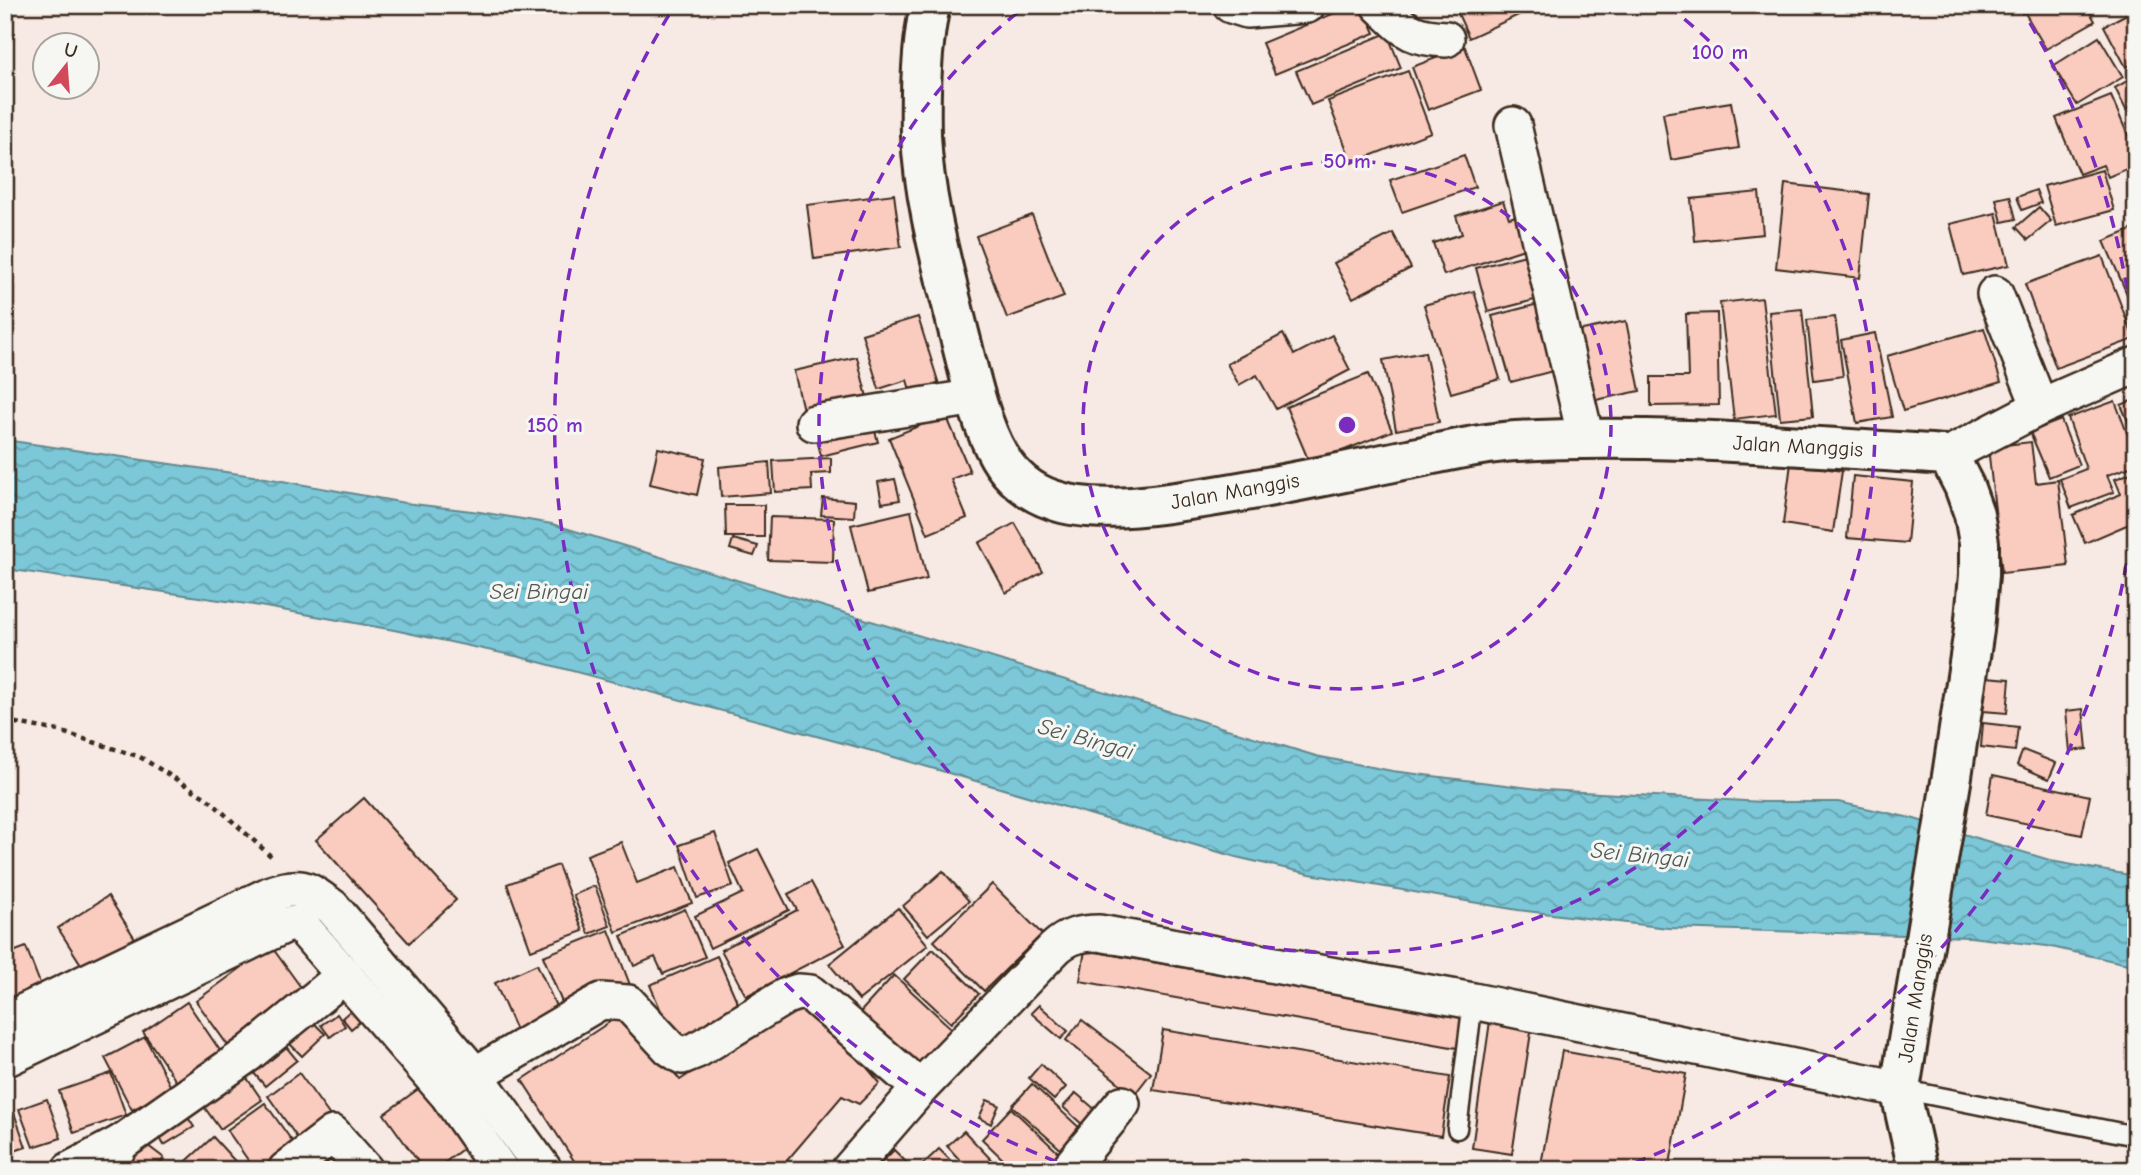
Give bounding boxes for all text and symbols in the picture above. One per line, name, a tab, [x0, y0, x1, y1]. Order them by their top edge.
north arrow	[32, 32, 102, 102]
text: U	[61, 38, 80, 63]
text: 100 m	[1692, 40, 1748, 64]
text: 50 m	[1323, 149, 1371, 173]
text: 150 m	[527, 413, 583, 437]
centre of rings	[1335, 413, 1359, 437]
street label: Jalan Manggis	[1732, 431, 1864, 461]
street label: Jalan Manggis	[1169, 468, 1301, 514]
water label: Sei Bingai	[490, 578, 589, 605]
water label: Sei Bingai	[1035, 712, 1138, 766]
water label: Sei Bingai	[1590, 836, 1691, 874]
street label: Jalan Manggis	[1893, 932, 1937, 1064]

